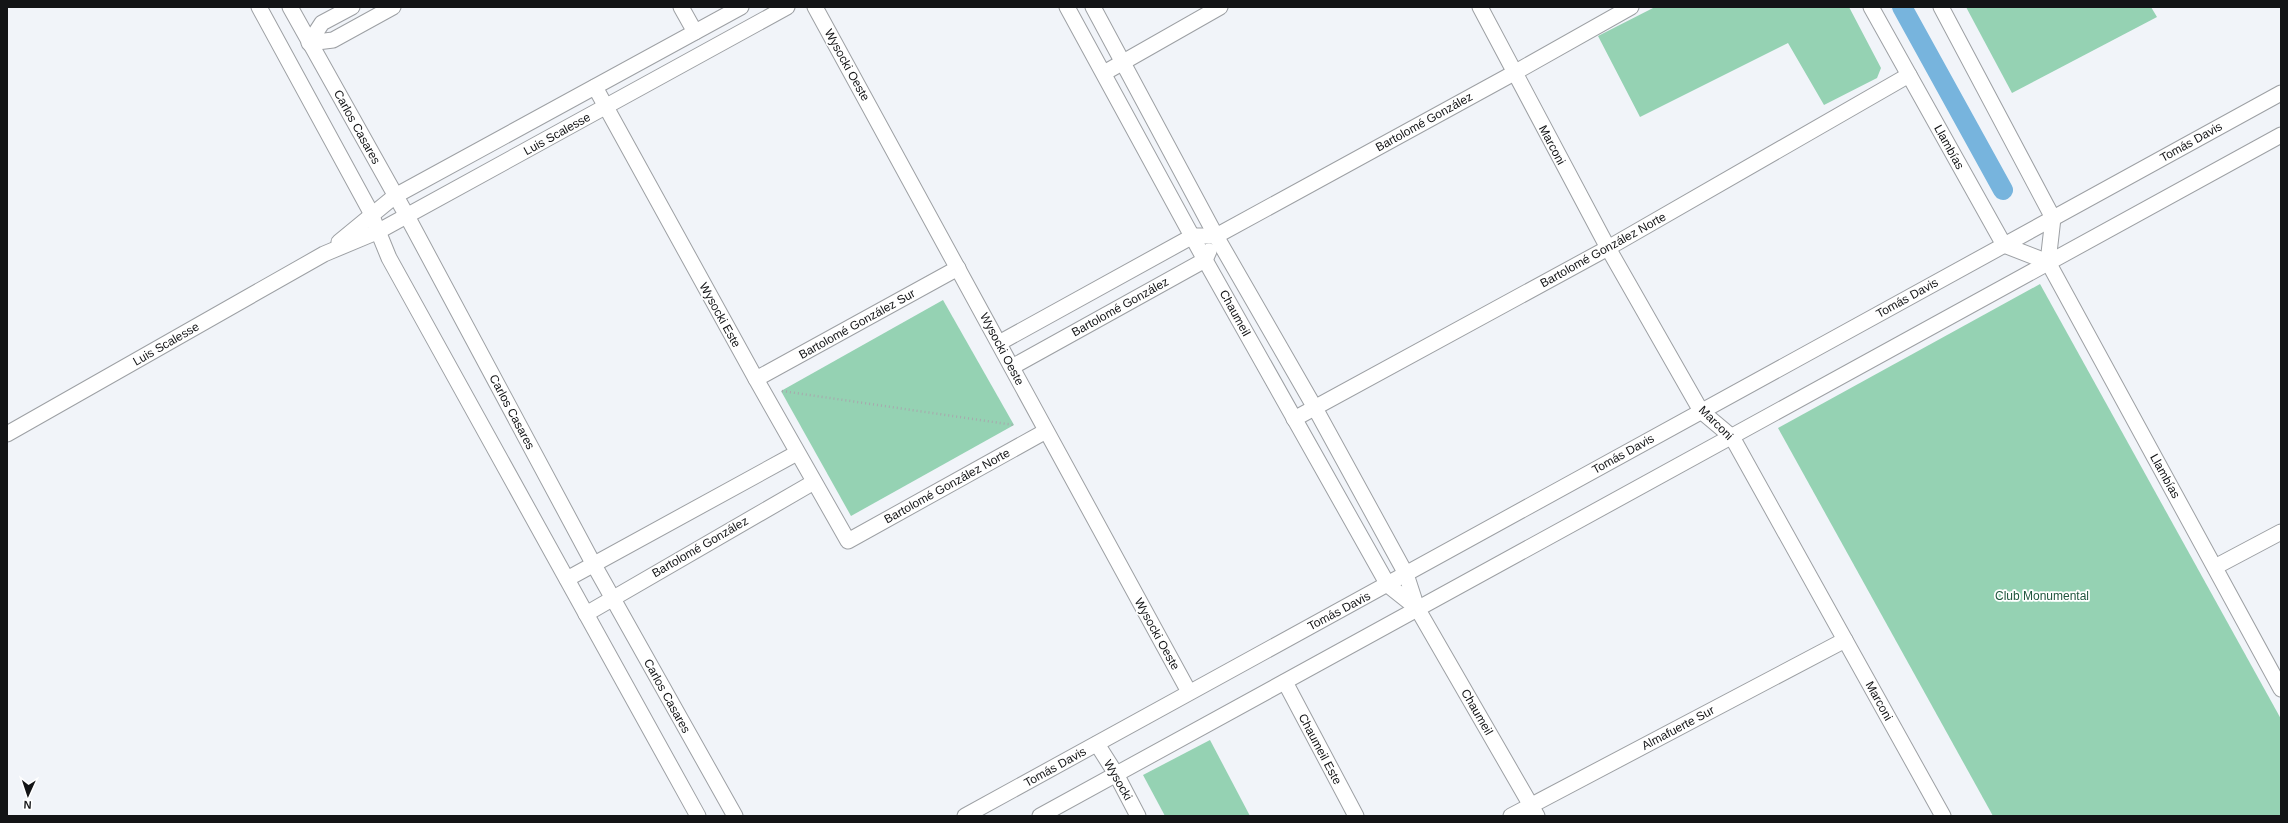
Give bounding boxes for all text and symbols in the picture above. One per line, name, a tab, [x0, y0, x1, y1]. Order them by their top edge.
street label: Wysocki Oeste	[822, 27, 873, 104]
street label: Carlos Casares	[331, 87, 383, 167]
street label: Bartolomé González	[1373, 90, 1475, 154]
street label: Luis Scalesse	[521, 110, 593, 158]
street label: Tomás Davis	[2158, 119, 2224, 165]
street label: Llambías	[1931, 122, 1967, 172]
street label: Marconi	[1536, 123, 1568, 167]
street label: Bartolomé González Norte	[1538, 209, 1669, 290]
street label: Bartolomé González	[1069, 275, 1171, 339]
street label: Tomás Davis	[1874, 275, 1940, 321]
street label: Wysocki Este	[696, 280, 744, 350]
street label: Bartolomé González Sur	[796, 286, 918, 362]
street label: Chaumeil	[1217, 287, 1253, 339]
street label: Wysocki Oeste	[977, 310, 1027, 388]
street label: Luis Scalesse	[130, 319, 202, 369]
street label: Carlos Casares	[486, 372, 538, 452]
street label: Marconi	[1696, 403, 1736, 443]
street label: Tomás Davis	[1590, 431, 1656, 477]
street label: Bartolomé González Norte	[882, 445, 1013, 526]
street label: Llambías	[2147, 451, 2183, 501]
street label: Bartolomé González	[649, 514, 751, 580]
street label: Tomás Davis	[1305, 589, 1373, 633]
park label: Club Monumental	[1995, 589, 2089, 603]
street label: Wysocki Oeste	[1132, 596, 1183, 673]
street label: Carlos Casares	[641, 656, 693, 736]
street label: Marconi	[1863, 679, 1895, 723]
street label: Chaumeil	[1458, 687, 1496, 737]
street label: Almafuerte Sur	[1639, 703, 1717, 753]
street label: Chaumeil Este	[1295, 711, 1345, 787]
street label: Tomás Davis	[1022, 744, 1088, 790]
street label: Wysocki	[1101, 757, 1135, 803]
north arrow	[8, 775, 48, 815]
text: N	[23, 799, 32, 811]

